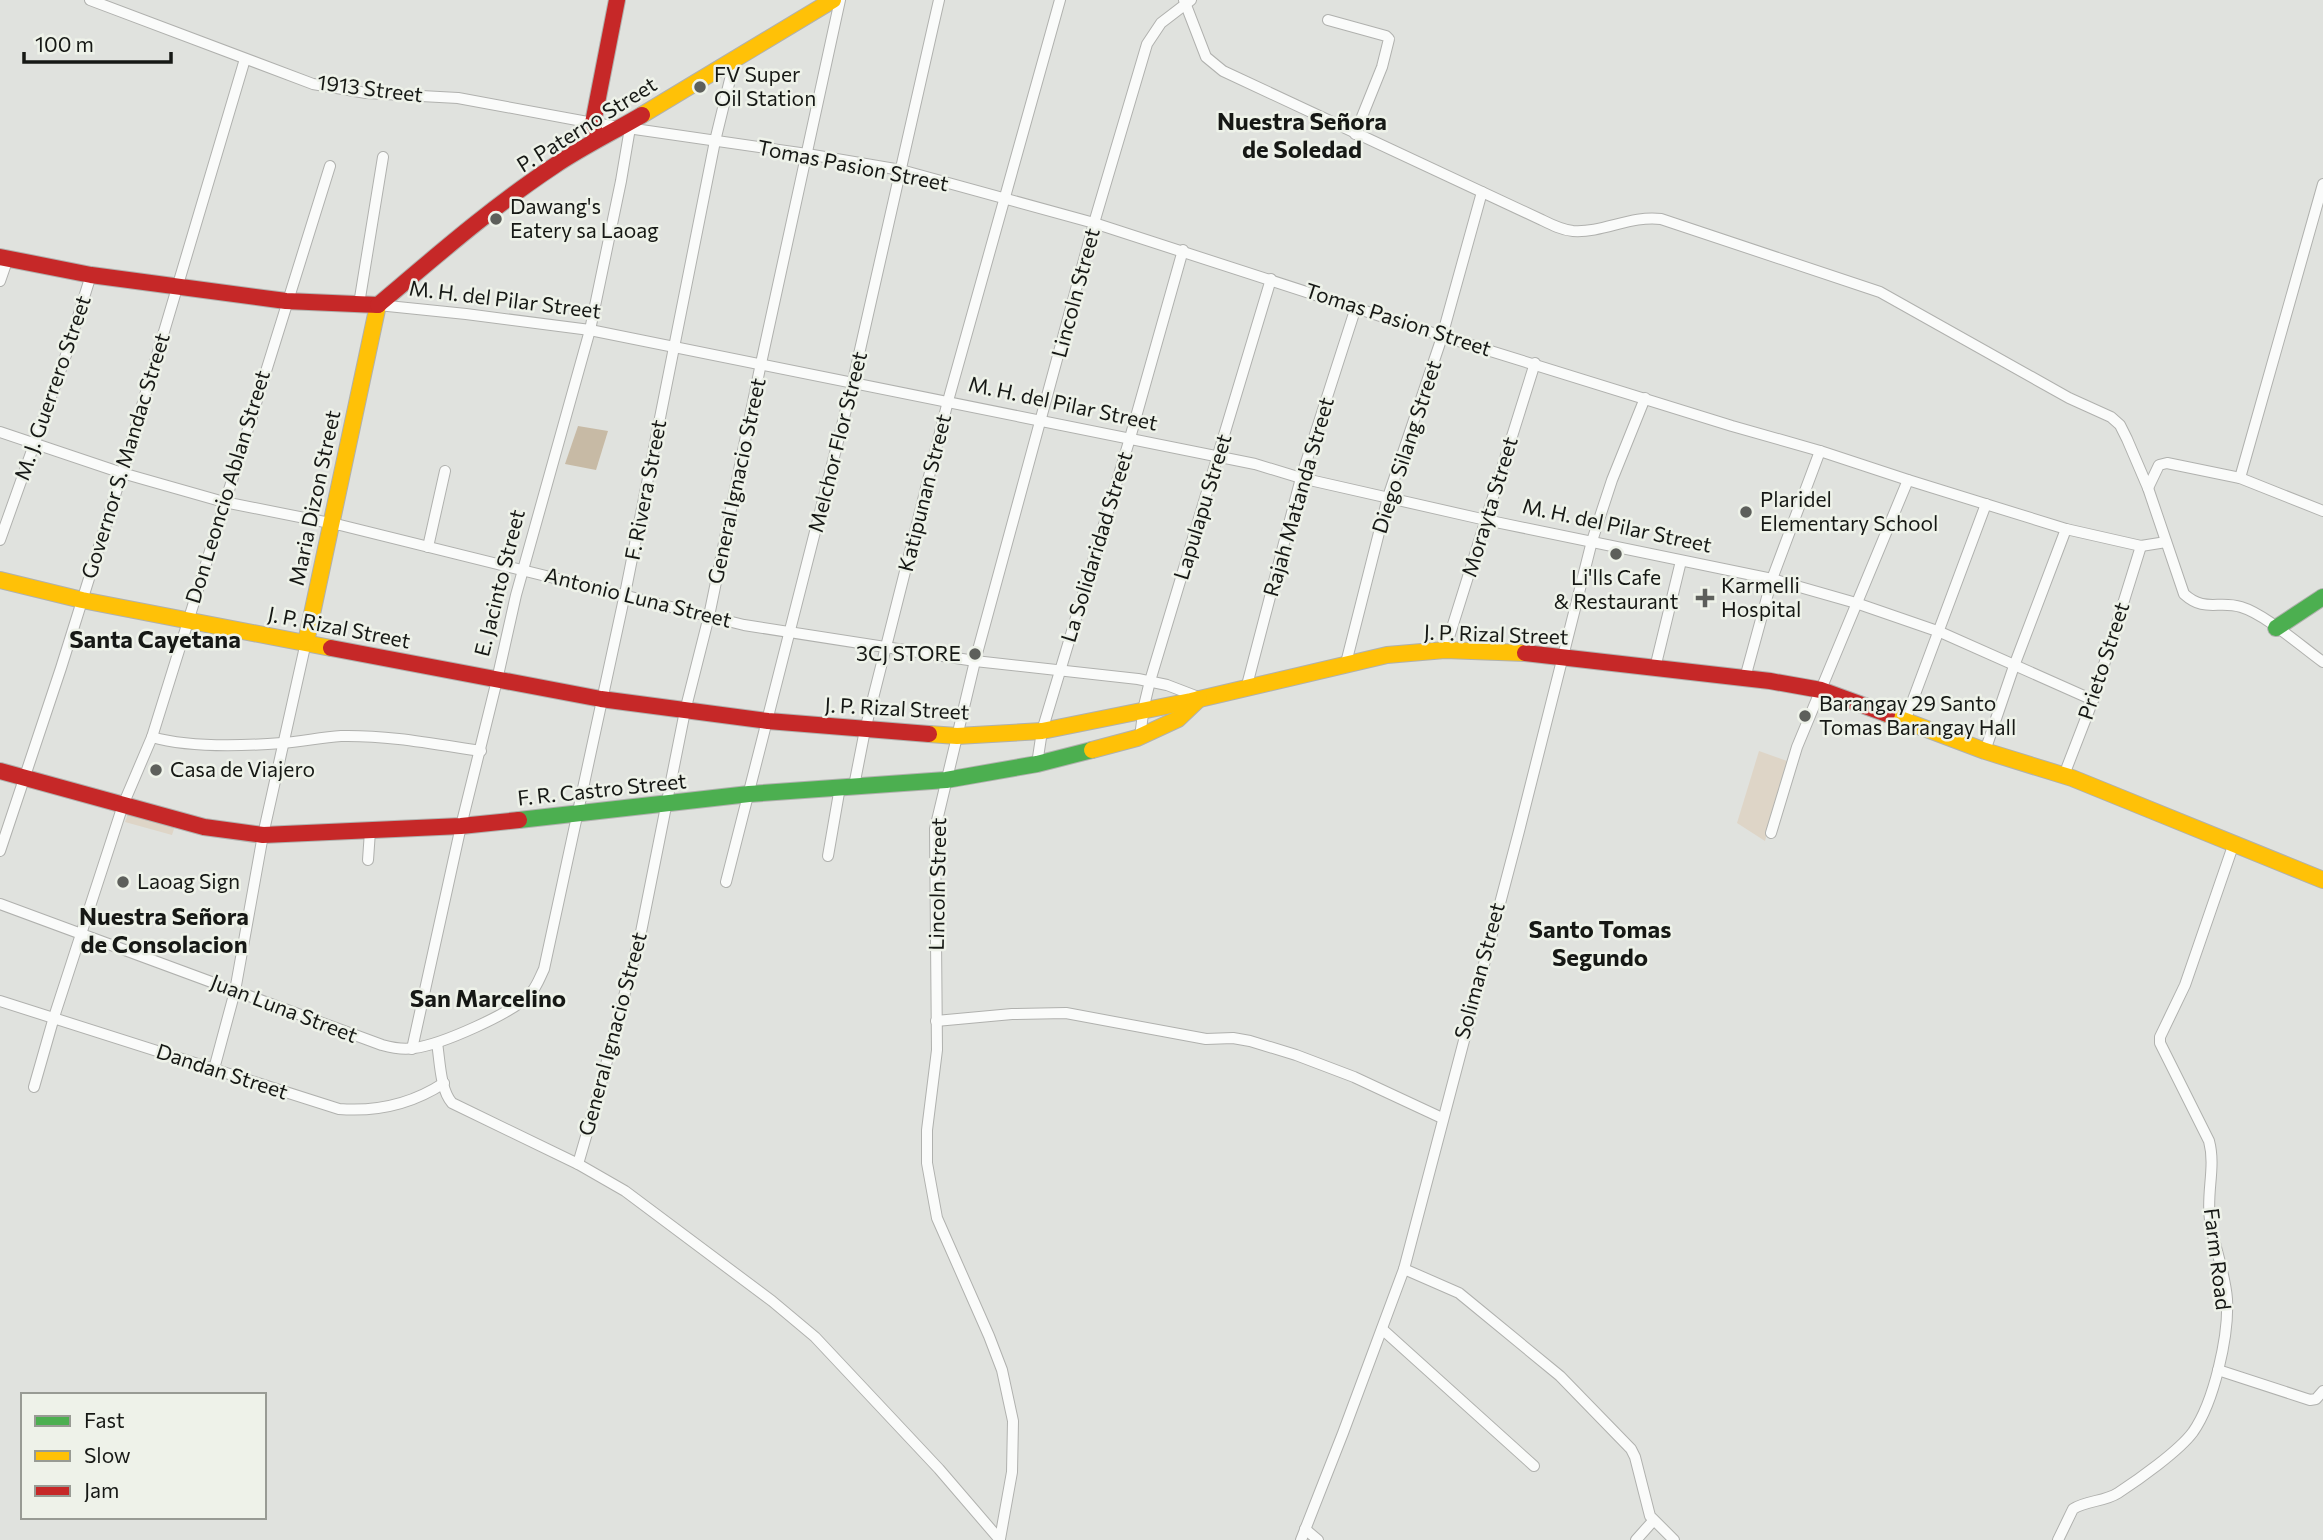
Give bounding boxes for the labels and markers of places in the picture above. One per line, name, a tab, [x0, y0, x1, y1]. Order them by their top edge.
place label: FV Super Oil Station	[714, 61, 816, 110]
marker: FV Super Oil Station	[692, 79, 708, 95]
place label: Dawang's Eatery sa Laoag	[510, 193, 659, 242]
marker: Dawang's Eatery sa Laoag	[488, 211, 504, 227]
place label: Plaridel Elementary School	[1760, 486, 1938, 535]
marker: Plaridel Elementary School	[1738, 504, 1754, 520]
marker: Li'lls Cafe & Restaurant	[1608, 546, 1624, 562]
place label: Li'lls Cafe & Restaurant	[1554, 564, 1678, 613]
place label: Karmelli Hospital	[1721, 572, 1801, 621]
marker: Karmelli Hospital	[1695, 588, 1715, 608]
place label: 3CJ STORE	[856, 640, 961, 665]
marker: 3CJ STORE	[967, 646, 983, 662]
place label: Barangay 29 Santo Tomas Barangay Hall	[1819, 690, 2016, 739]
marker: Barangay 29 Santo Tomas Barangay Hall	[1797, 708, 1813, 724]
place label: Casa de Viajero	[170, 756, 315, 781]
marker: Casa de Viajero	[148, 762, 164, 778]
place label: Laoag Sign	[137, 868, 240, 893]
marker: Laoag Sign	[115, 874, 131, 890]

